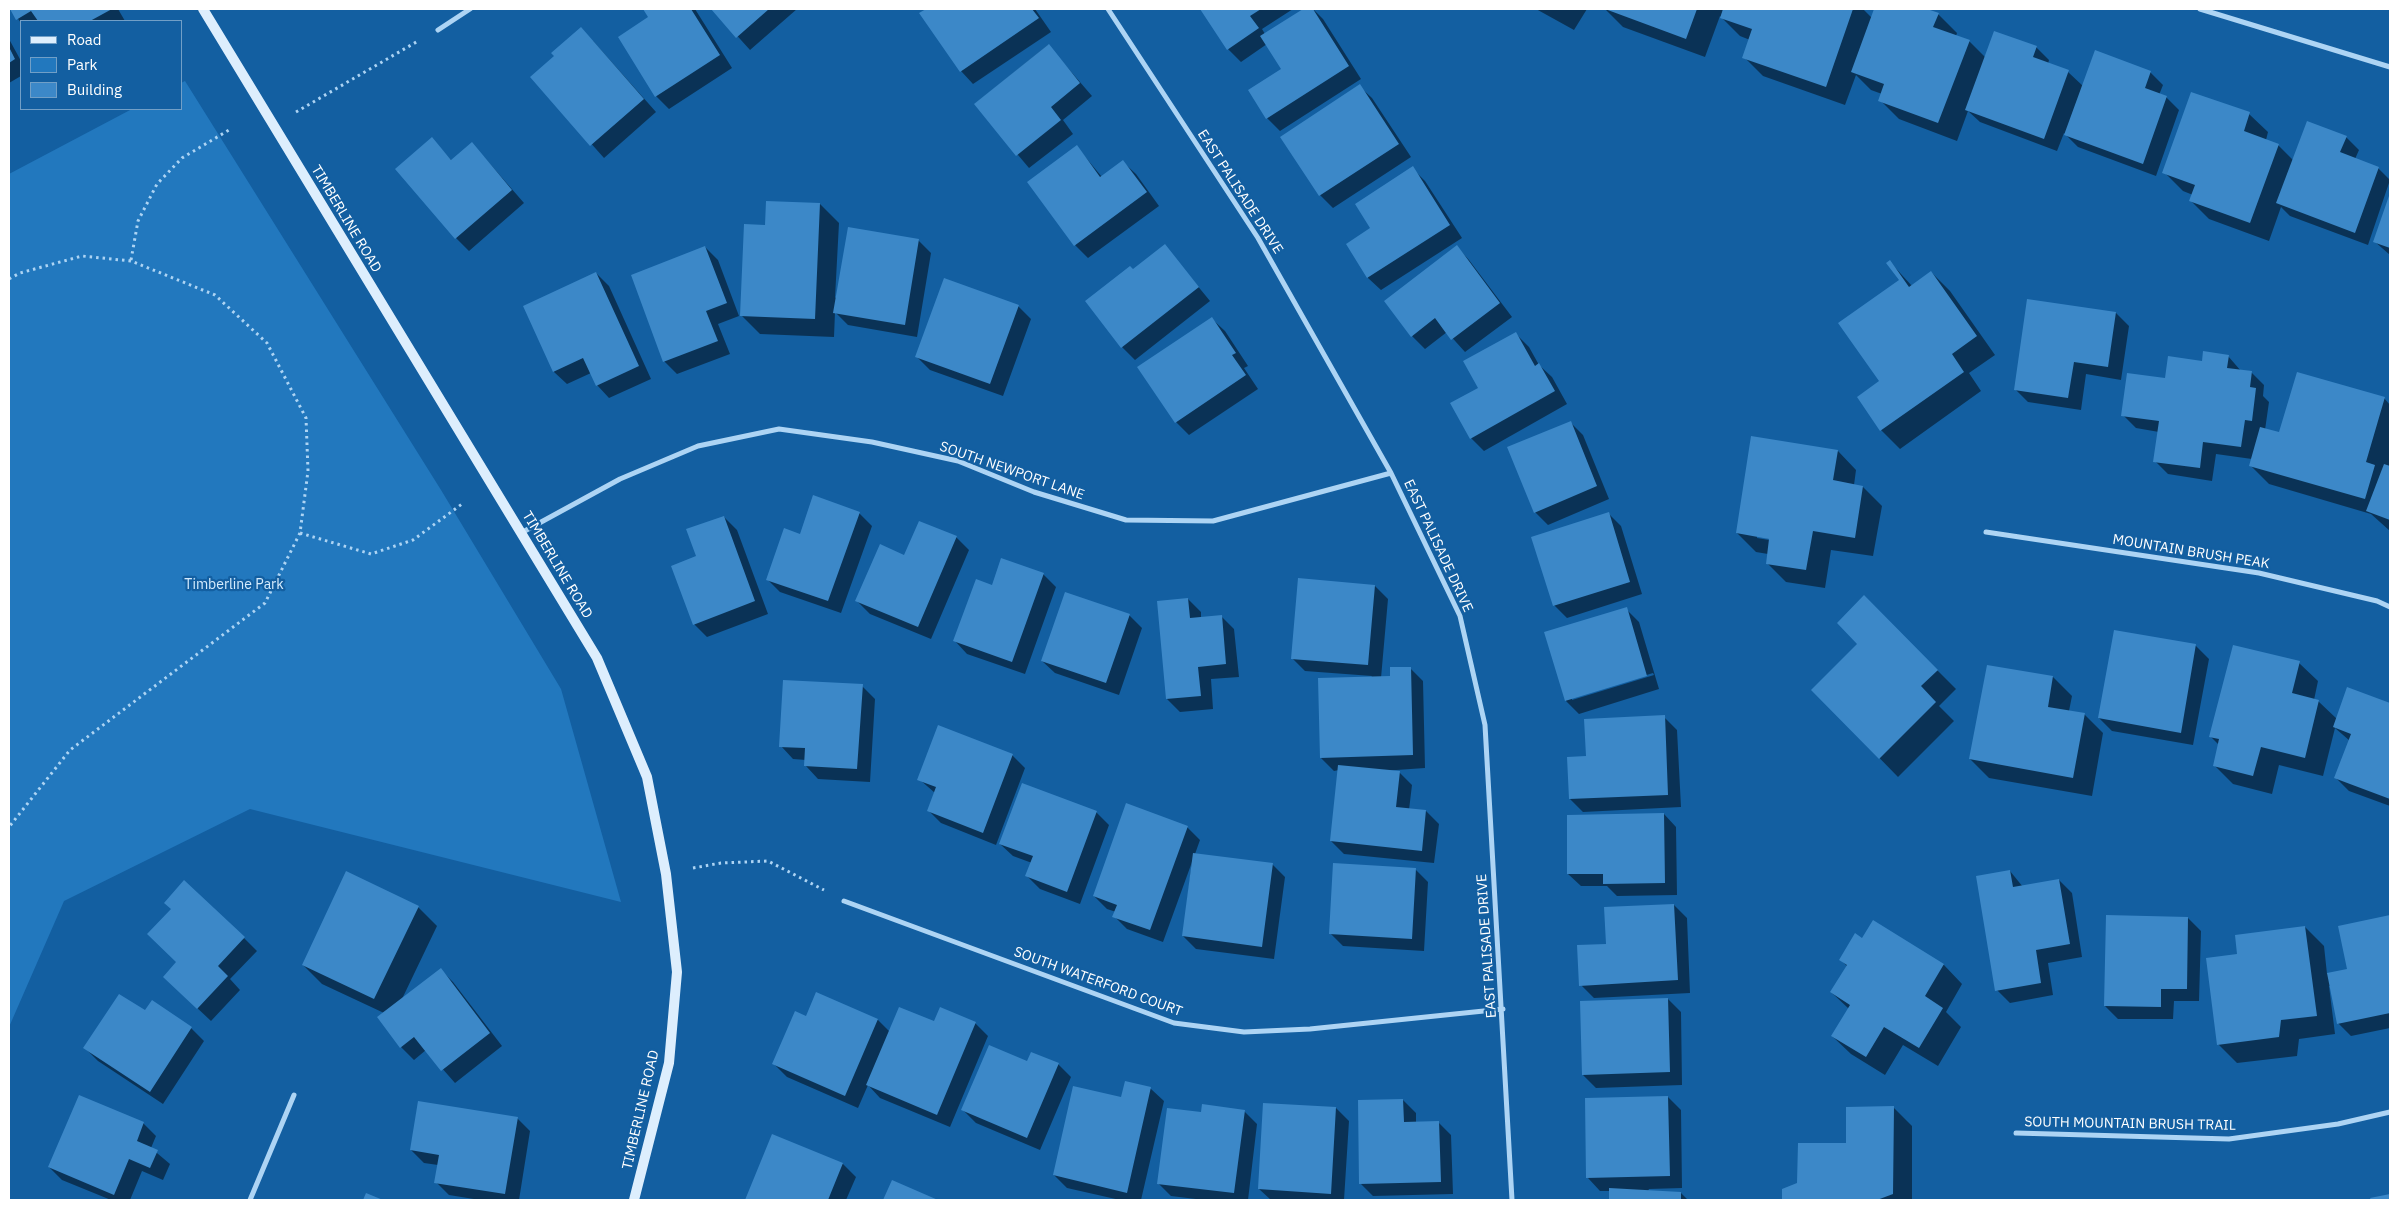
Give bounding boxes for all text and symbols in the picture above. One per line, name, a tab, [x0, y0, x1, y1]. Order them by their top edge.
legend	[20, 20, 182, 110]
text: Road	[67, 30, 102, 49]
text: Park	[67, 55, 97, 74]
text: Building	[67, 80, 122, 99]
street label: EAST PALISADE DRIVE	[1194, 127, 1286, 257]
street label: TIMBERLINE ROAD	[307, 162, 385, 276]
street label: SOUTH NEWPORT LANE	[937, 438, 1087, 504]
street label: EAST PALISADE DRIVE	[1400, 477, 1476, 615]
street label: TIMBERLINE ROAD	[518, 508, 596, 622]
street label: MOUNTAIN BRUSH PEAK	[2111, 531, 2271, 573]
park label: Timberline Park	[184, 577, 284, 593]
street label: EAST PALISADE DRIVE	[1474, 873, 1500, 1019]
street label: SOUTH WATERFORD COURT	[1011, 944, 1185, 1020]
street label: TIMBERLINE ROAD	[619, 1049, 663, 1171]
street label: SOUTH MOUNTAIN BRUSH TRAIL	[2024, 1114, 2236, 1134]

